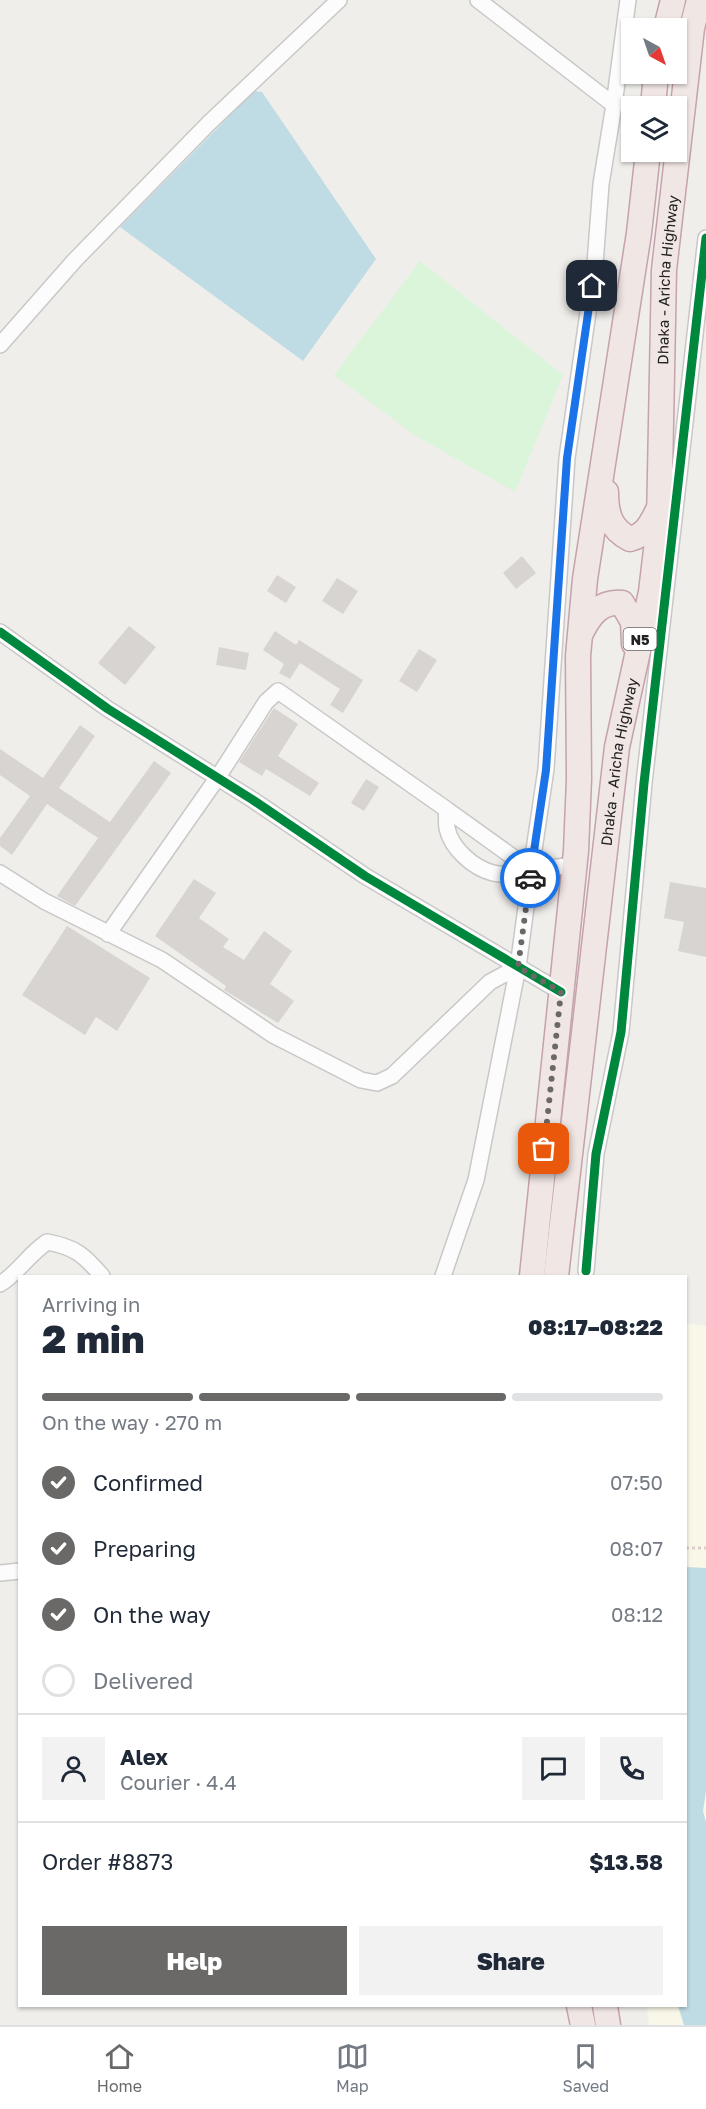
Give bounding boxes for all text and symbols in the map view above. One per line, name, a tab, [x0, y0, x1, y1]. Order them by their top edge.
north arrow	[621, 18, 687, 84]
map controls	[621, 18, 687, 162]
button: layers	[621, 96, 687, 162]
street label: Dhaka - Aricha Highway	[653, 194, 682, 365]
pin	[566, 260, 617, 311]
icon: home	[575, 269, 608, 302]
road number: N5	[624, 628, 656, 650]
street label: Dhaka - Aricha Highway	[597, 676, 641, 847]
courier	[500, 848, 560, 908]
icon: car	[514, 862, 547, 895]
pin	[518, 1123, 569, 1174]
icon: bag	[527, 1132, 560, 1165]
text: Arriving in	[42, 1292, 140, 1316]
text: 08:17–08:22	[528, 1313, 663, 1340]
text: 2 min	[42, 1315, 145, 1362]
text: On the way · 270 m	[42, 1410, 222, 1434]
icon: check	[42, 1466, 75, 1499]
text: Confirmed	[93, 1469, 203, 1496]
text: 07:50	[610, 1470, 663, 1494]
icon: check	[42, 1532, 75, 1565]
text: Preparing	[93, 1535, 196, 1562]
text: 08:07	[609, 1536, 663, 1560]
icon: check	[42, 1598, 75, 1631]
text: On the way	[93, 1601, 211, 1628]
text: 08:12	[611, 1602, 663, 1626]
text: Delivered	[93, 1667, 193, 1694]
button: person	[42, 1737, 105, 1800]
button: chat	[522, 1737, 585, 1800]
button: phone	[600, 1737, 663, 1800]
text: Alex	[120, 1743, 168, 1770]
text: Courier · 4.4	[120, 1770, 237, 1794]
text: Order #8873	[42, 1848, 173, 1875]
text: $13.58	[589, 1848, 663, 1875]
button: Help	[42, 1926, 347, 1995]
button: Share	[359, 1926, 663, 1995]
tab: Home	[97, 2040, 142, 2096]
tab: Map	[336, 2040, 369, 2096]
tab: Saved	[562, 2040, 609, 2096]

